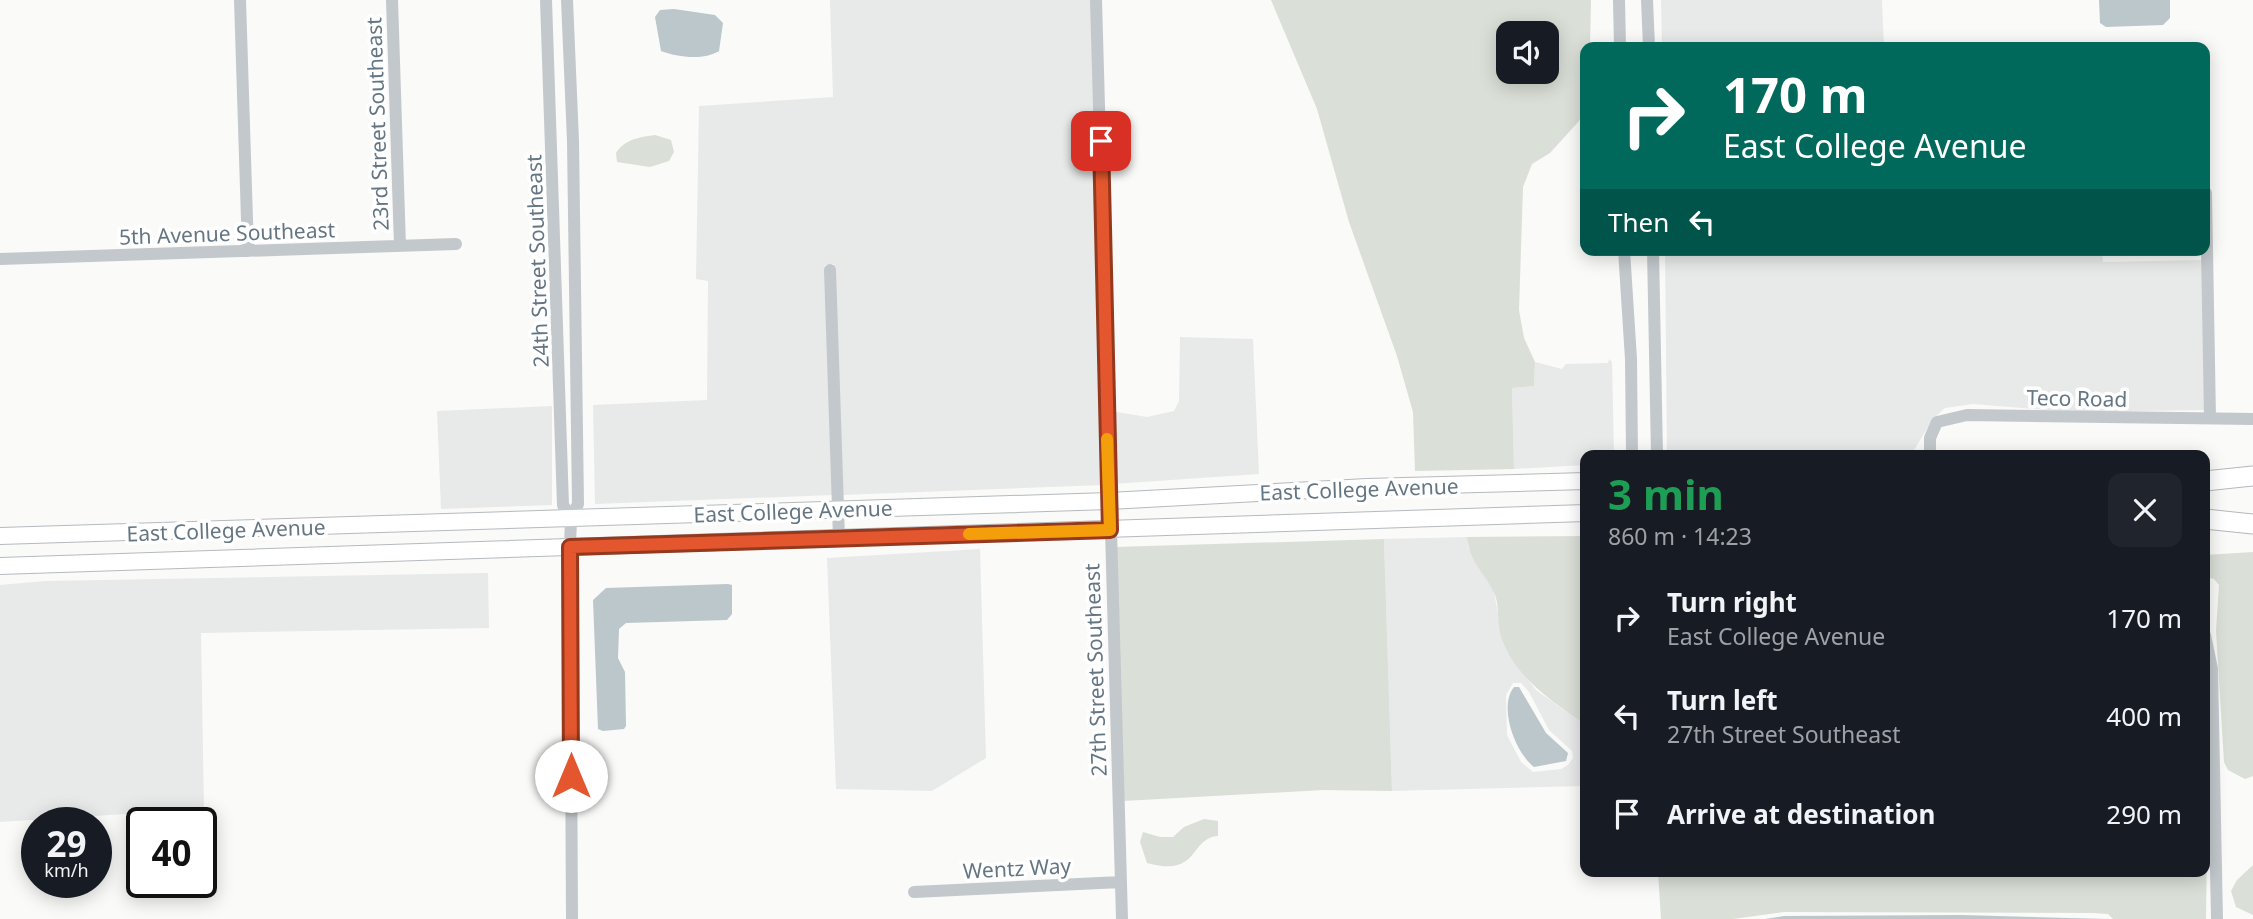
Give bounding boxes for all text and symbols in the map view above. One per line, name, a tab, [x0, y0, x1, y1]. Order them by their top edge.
street label: 23rd Street Southeast	[359, 16, 395, 231]
map controls	[1496, 21, 1559, 84]
button: sound	[1496, 21, 1559, 84]
text: 170 m	[1723, 61, 1868, 127]
icon: right	[1608, 70, 1699, 161]
pin	[1071, 111, 1131, 171]
icon: arrive	[1082, 122, 1120, 160]
text: East College Avenue	[1723, 124, 2027, 167]
street label: 24th Street Southeast	[519, 154, 555, 368]
icon: left	[1683, 203, 1721, 241]
text: Then	[1608, 204, 1669, 240]
street label: 5th Avenue Southeast	[118, 215, 336, 251]
street label: Teco Road	[2026, 383, 2128, 413]
text: 3 min	[1608, 465, 1724, 522]
street label: East College Avenue	[1259, 472, 1459, 506]
button: close	[2108, 473, 2182, 547]
street label: East College Avenue	[693, 494, 893, 528]
street label: East College Avenue	[126, 513, 326, 547]
text: 860 m · 14:23	[1608, 520, 1752, 552]
street label: 27th Street Southeast	[1077, 563, 1113, 777]
text: Turn right	[1667, 584, 1797, 620]
icon: right	[1608, 599, 1646, 637]
text: 170 m	[2106, 600, 2182, 636]
text: East College Avenue	[1667, 620, 1885, 652]
text: Turn left	[1667, 682, 1778, 718]
icon: left	[1608, 697, 1646, 735]
text: 400 m	[2106, 698, 2182, 734]
text: 27th Street Southeast	[1667, 718, 1900, 750]
position arrow	[534, 739, 608, 813]
icon: arrive	[1608, 795, 1646, 833]
text: Arrive at destination	[1667, 796, 1936, 832]
text: 290 m	[2106, 796, 2182, 832]
speed limit sign: 40	[126, 807, 217, 898]
text: 29	[46, 820, 87, 867]
street label: Wentz Way	[962, 851, 1072, 885]
text: km/h	[44, 858, 89, 882]

